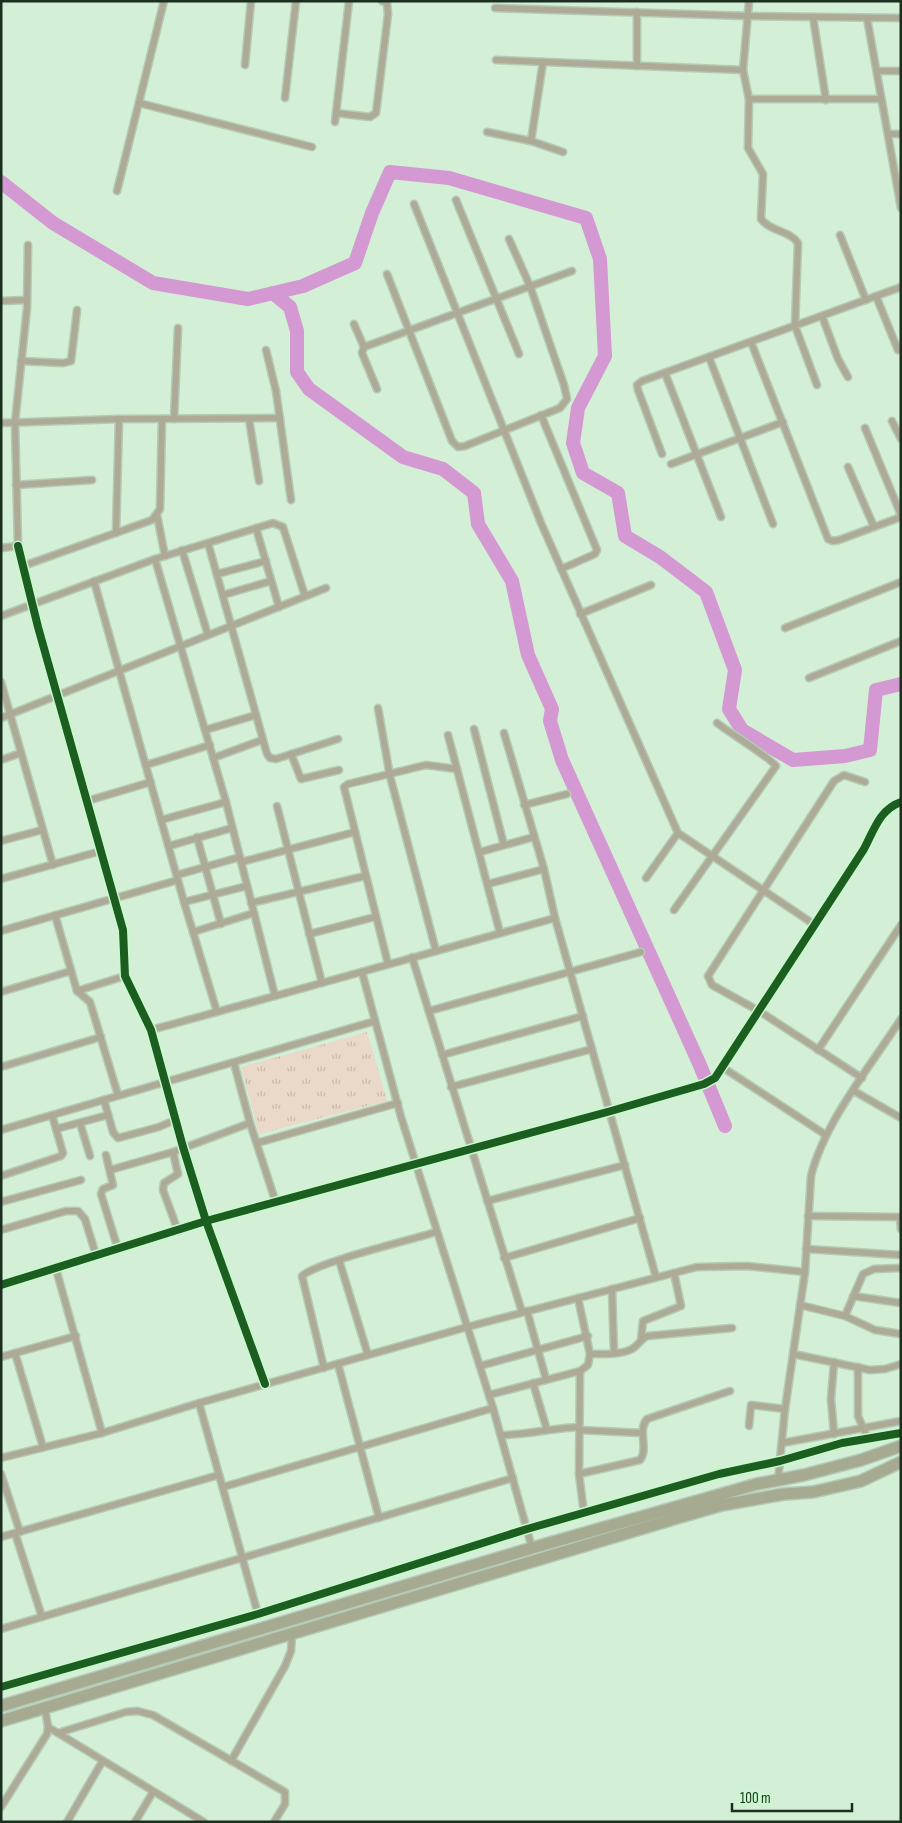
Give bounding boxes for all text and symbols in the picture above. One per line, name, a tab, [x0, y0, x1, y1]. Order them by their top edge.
scale bar	[732, 1780, 852, 1812]
text: 100 m	[740, 1789, 771, 1808]

